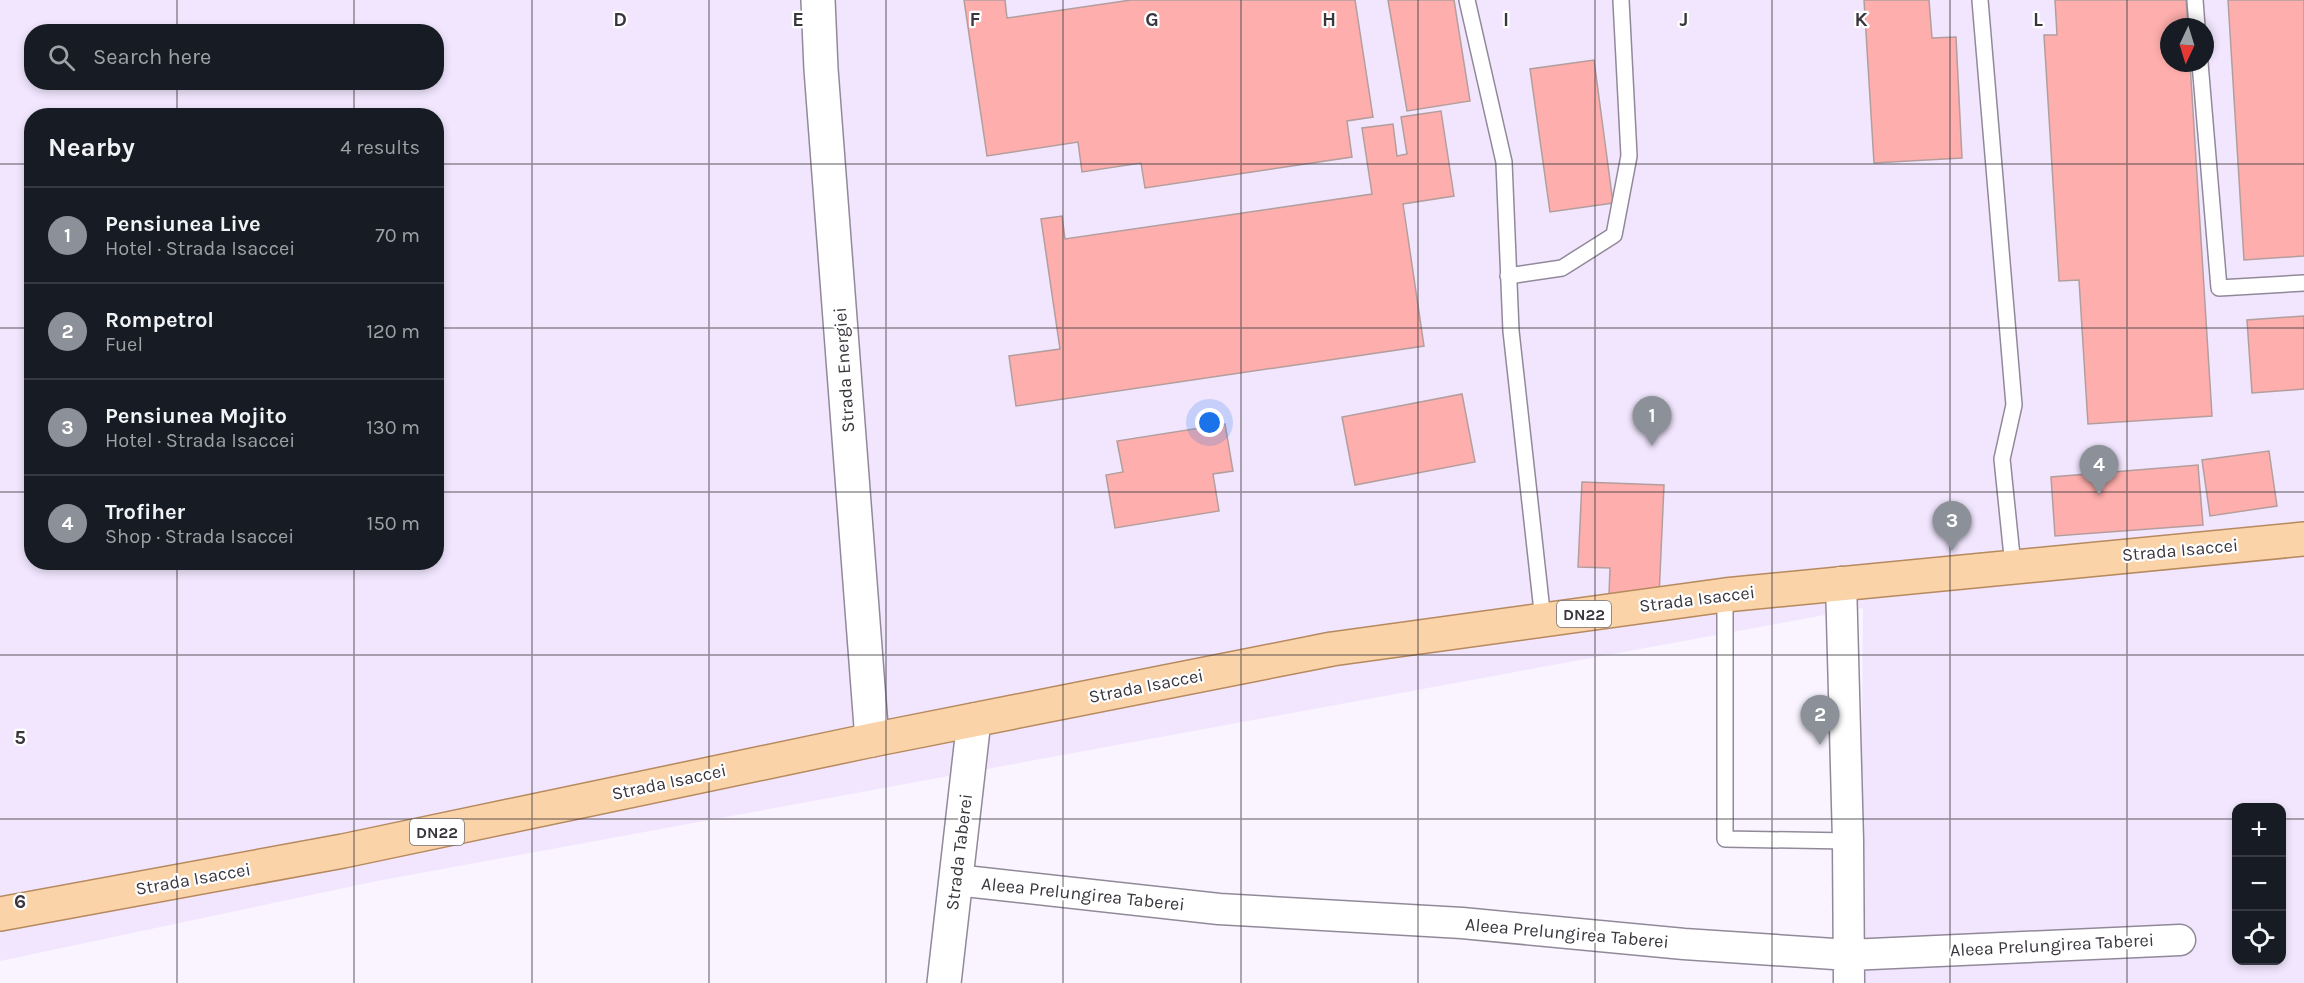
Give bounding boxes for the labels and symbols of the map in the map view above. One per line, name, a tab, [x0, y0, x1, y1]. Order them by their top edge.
text: D	[613, 8, 627, 31]
text: E	[792, 8, 804, 31]
text: F	[970, 8, 981, 31]
text: G	[1145, 8, 1159, 31]
text: H	[1322, 8, 1336, 31]
text: I	[1503, 8, 1509, 31]
text: J	[1680, 8, 1688, 31]
text: K	[1854, 8, 1868, 31]
text: L	[2033, 8, 2043, 31]
north arrow	[2160, 18, 2214, 72]
street label: Strada Energiei	[829, 307, 859, 433]
pin: 1	[1632, 396, 1672, 446]
your location	[1195, 408, 1224, 437]
pin: 4	[2080, 446, 2118, 495]
pin: 3	[1932, 502, 1972, 551]
street label: Strada Isaccei	[2121, 534, 2239, 566]
street label: Strada Isaccei	[1638, 581, 1756, 617]
road number: DN22	[1557, 601, 1611, 627]
street label: Strada Isaccei	[1087, 664, 1205, 708]
pin: 2	[1800, 696, 1840, 745]
text: 5	[14, 726, 26, 749]
street label: Strada Isaccei	[610, 759, 728, 805]
street label: Strada Taberei	[941, 792, 977, 912]
road number: DN22	[410, 819, 464, 845]
street label: Strada Isaccei	[134, 858, 252, 900]
street label: Aleea Prelungirea Taberei	[980, 872, 1186, 916]
text: 6	[14, 890, 26, 913]
street label: Aleea Prelungirea Taberei	[1464, 913, 1670, 953]
street label: Aleea Prelungirea Taberei	[1949, 929, 2155, 961]

